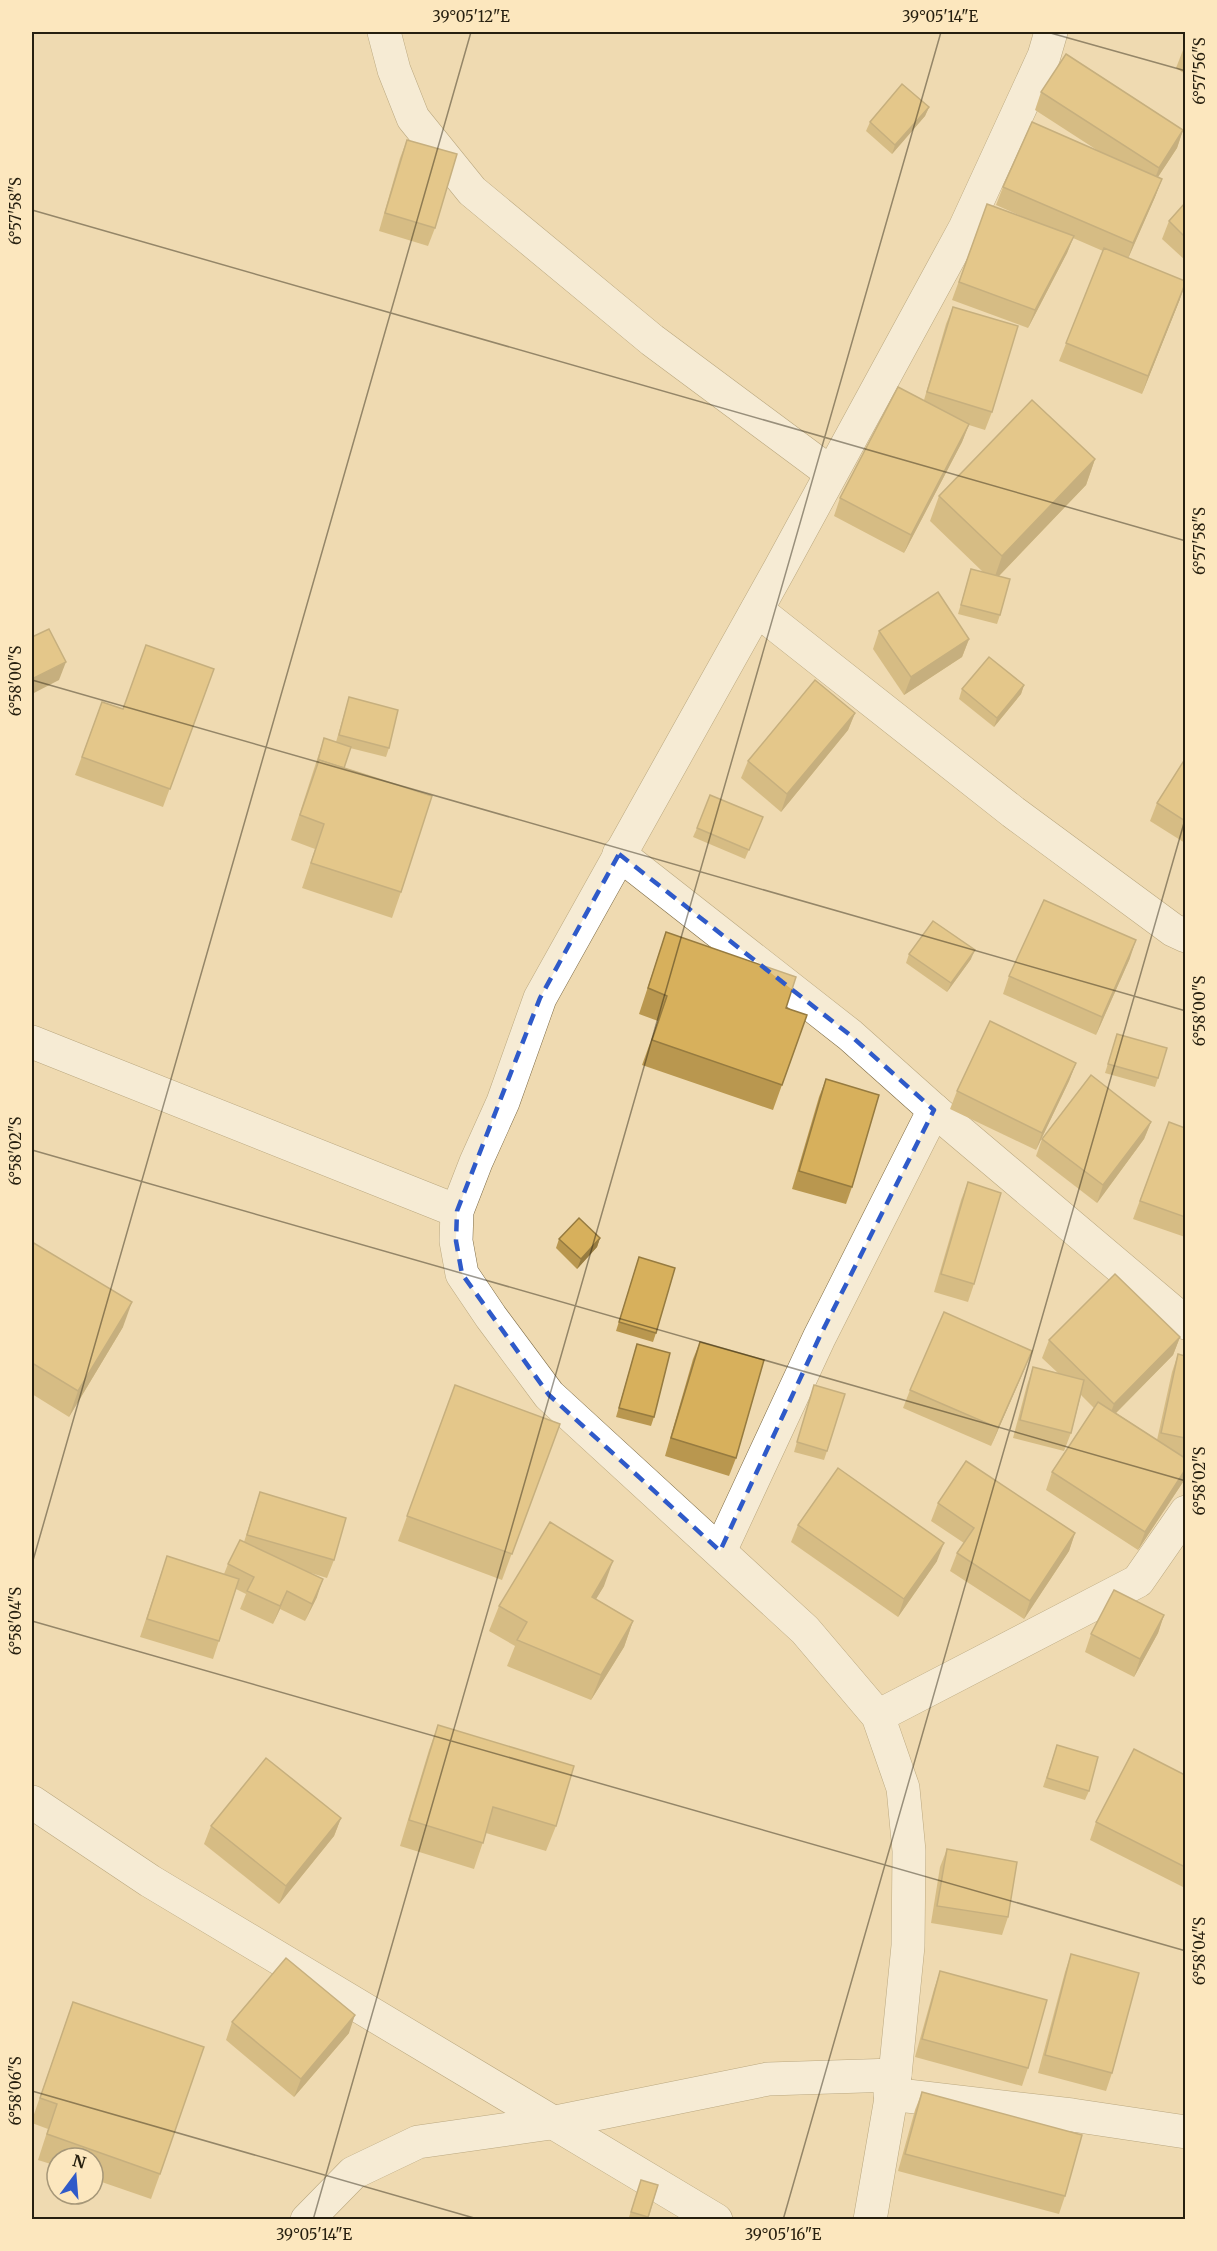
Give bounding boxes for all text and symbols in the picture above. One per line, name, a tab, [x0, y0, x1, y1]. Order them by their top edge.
text: 39°05'12"E	[432, 7, 510, 26]
text: 39°05'14"E	[902, 7, 979, 26]
text: 6°57'56"S	[1190, 37, 1209, 105]
text: 6°57'58"S	[6, 177, 25, 245]
text: 6°57'58"S	[1190, 507, 1209, 575]
text: 6°58'00"S	[6, 646, 25, 716]
text: 6°58'00"S	[1190, 976, 1209, 1046]
text: 6°58'02"S	[6, 1116, 25, 1185]
text: 6°58'02"S	[1190, 1446, 1209, 1515]
text: 6°58'04"S	[6, 1587, 25, 1655]
text: 6°58'04"S	[1190, 1917, 1209, 1985]
text: 6°58'06"S	[6, 2056, 25, 2126]
north arrow	[45, 2146, 105, 2206]
text: N	[70, 2150, 88, 2173]
text: 39°05'14"E	[276, 2225, 353, 2244]
text: 39°05'16"E	[745, 2225, 822, 2244]

